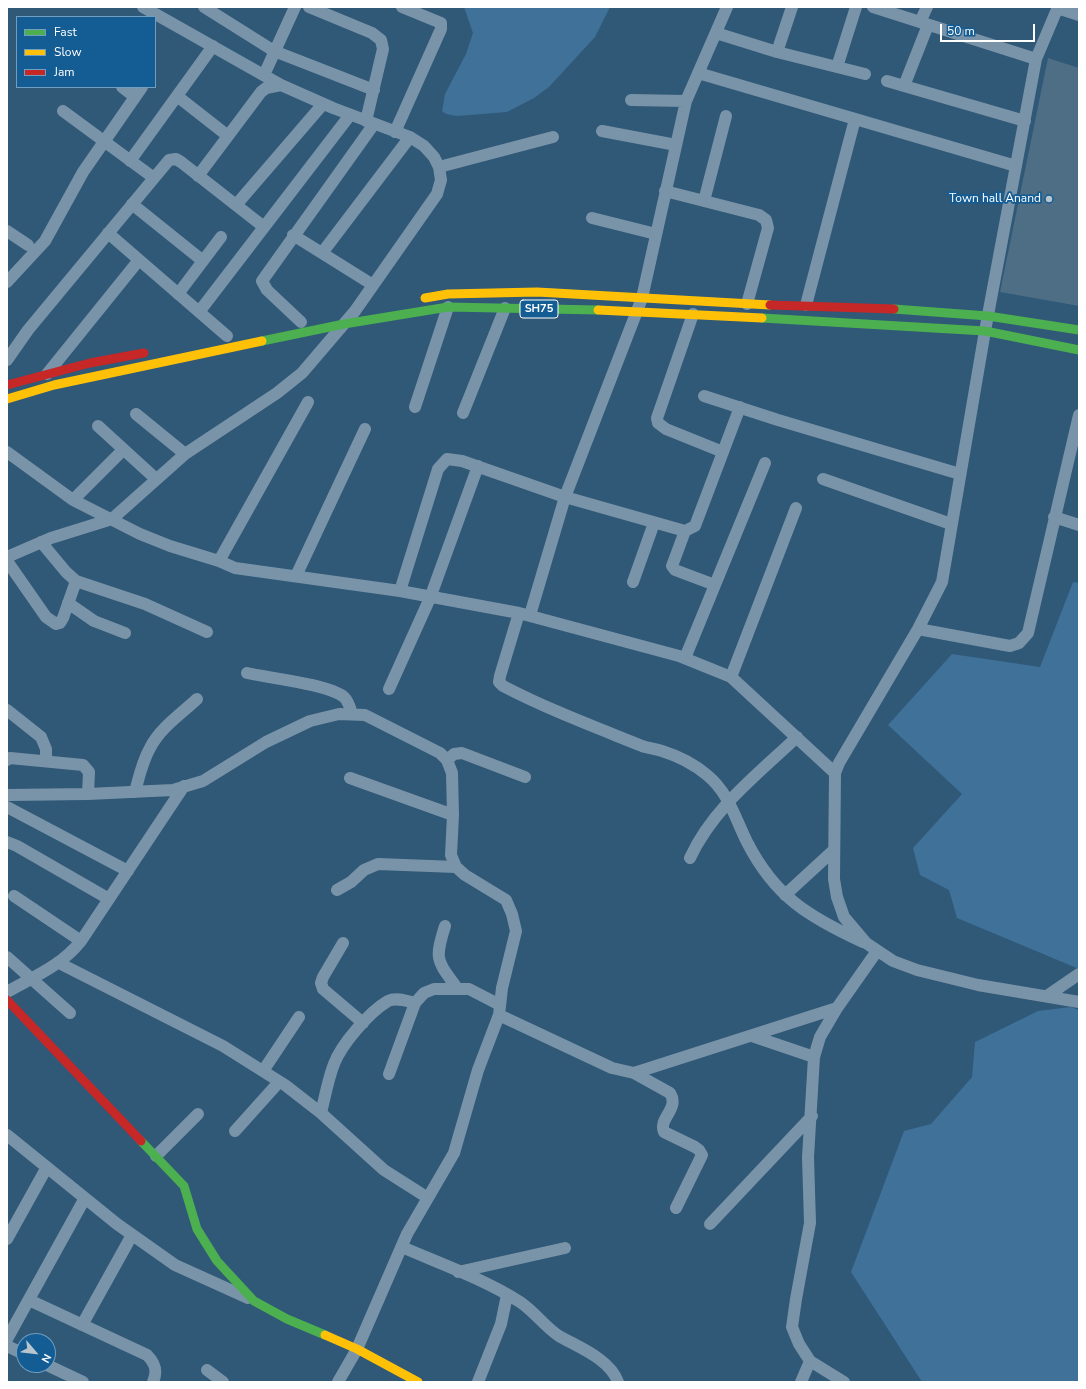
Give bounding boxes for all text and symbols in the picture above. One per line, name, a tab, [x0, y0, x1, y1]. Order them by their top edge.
legend	[16, 16, 156, 88]
scale bar	[942, 16, 1037, 42]
text: 50 m	[947, 23, 975, 39]
text: Fast	[54, 24, 77, 40]
text: Slow	[54, 44, 82, 60]
text: Jam	[54, 64, 75, 80]
place label: Town hall Anand	[949, 192, 1041, 206]
marker: Town hall Anand	[1044, 194, 1054, 204]
road number: SH75	[520, 300, 558, 318]
north arrow	[16, 1333, 56, 1373]
text: N	[38, 1351, 55, 1366]

